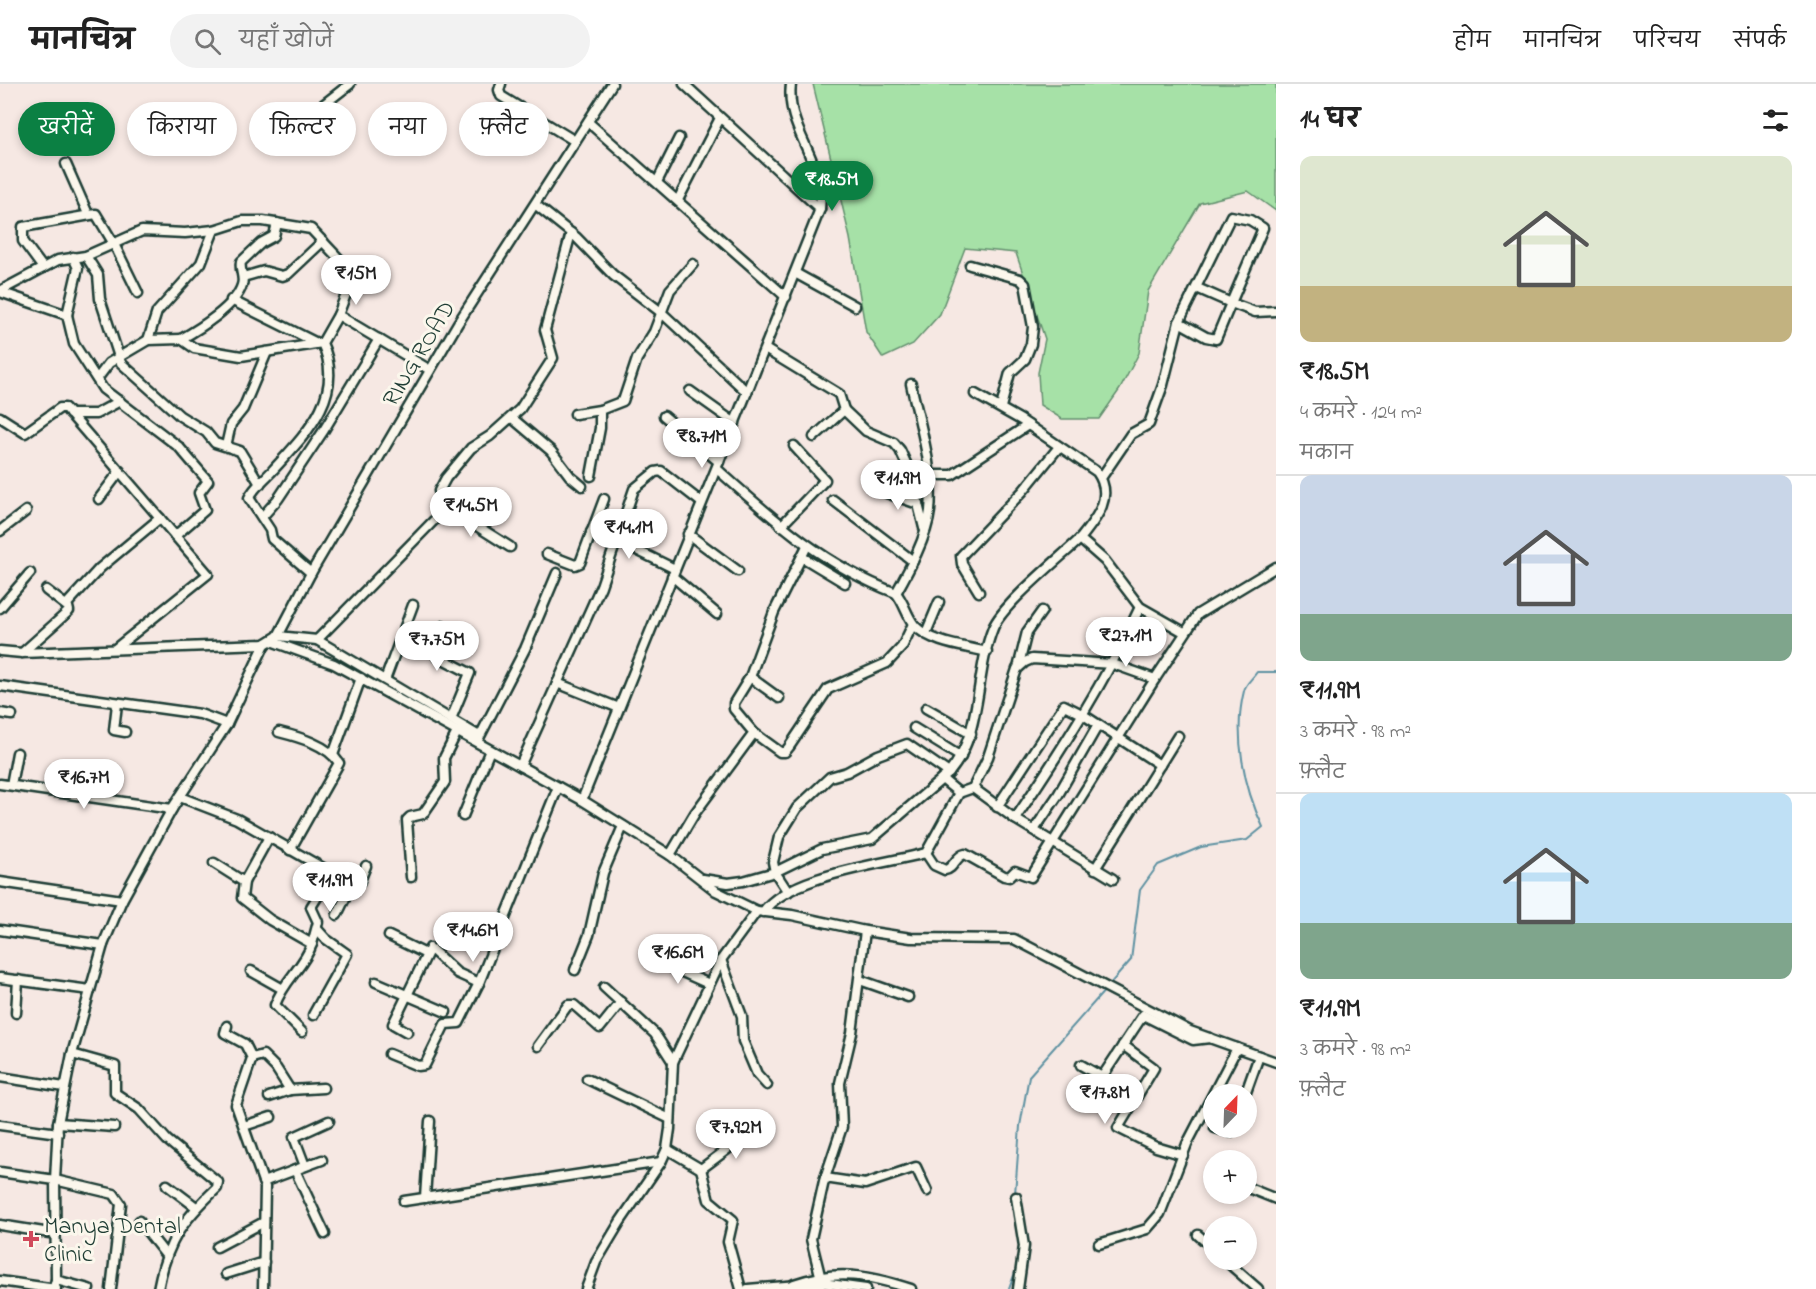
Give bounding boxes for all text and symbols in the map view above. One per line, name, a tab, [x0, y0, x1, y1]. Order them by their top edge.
search box	[170, 14, 590, 68]
text: मानचित्र	[30, 22, 134, 63]
icon: search	[191, 25, 224, 58]
text: यहाँ खोजें	[239, 26, 334, 58]
text: होम	[1454, 27, 1491, 57]
text: मानचित्र	[1524, 27, 1601, 57]
text: परिचय	[1634, 27, 1700, 57]
text: संपर्क	[1733, 27, 1786, 57]
chip: खरीदें	[18, 102, 115, 156]
chip: किराया	[127, 102, 237, 156]
chip: फ़िल्टर	[249, 102, 356, 156]
chip: नया	[368, 102, 447, 156]
chip: फ़्लैट	[459, 102, 549, 156]
text: 14 घर	[1300, 102, 1360, 140]
icon: filters	[1759, 104, 1792, 137]
pin: ₹18.5M	[783, 161, 881, 212]
text: ₹18.5M	[805, 166, 859, 195]
icon: home	[1492, 195, 1600, 303]
pin: ₹15M	[320, 255, 392, 306]
text: ₹15M	[335, 260, 377, 289]
street label: RING ROAD	[375, 295, 465, 414]
text: ₹18.5M	[1300, 354, 1370, 392]
text: 4 कमरे · 124 m²	[1300, 399, 1422, 428]
pin: ₹8.71M	[653, 418, 751, 469]
text: ₹8.71M	[677, 423, 727, 452]
text: मकान	[1300, 440, 1353, 469]
pin: ₹11.9M	[849, 460, 947, 511]
text: ₹11.9M	[875, 465, 921, 494]
pin: ₹14.5M	[422, 487, 520, 538]
text: ₹14.5M	[444, 492, 498, 521]
pin: ₹14.1M	[580, 509, 678, 560]
text: ₹14.1M	[604, 514, 654, 543]
icon: home	[1492, 514, 1600, 622]
pin: ₹27.1M	[1077, 617, 1175, 668]
pin: ₹7.75M	[388, 621, 486, 672]
text: ₹27.1M	[1100, 622, 1152, 651]
text: ₹7.75M	[409, 626, 465, 655]
text: ₹11.9M	[1300, 673, 1361, 711]
text: 3 कमरे · 98 m²	[1300, 718, 1411, 747]
pin: ₹16.7M	[35, 759, 133, 810]
text: फ़्लैट	[1300, 759, 1346, 788]
text: ₹16.7M	[58, 764, 110, 793]
icon: home	[1492, 832, 1600, 940]
pin: ₹11.9M	[281, 862, 379, 913]
text: ₹11.9M	[307, 867, 353, 896]
pin: ₹14.6M	[424, 912, 522, 963]
text: ₹14.6M	[447, 917, 499, 946]
pin: ₹16.6M	[629, 934, 727, 985]
text: ₹16.6M	[652, 939, 704, 968]
text: ₹11.9M	[1300, 991, 1361, 1029]
text: 3 कमरे · 98 m²	[1300, 1036, 1411, 1065]
pin: ₹17.8M	[1056, 1074, 1154, 1125]
text: फ़्लैट	[1300, 1077, 1346, 1106]
text: ₹17.8M	[1080, 1079, 1130, 1108]
north arrow	[1203, 1084, 1257, 1138]
map controls	[1203, 1084, 1257, 1270]
pin: ₹7.92M	[687, 1109, 785, 1160]
text: ₹7.92M	[710, 1114, 762, 1143]
button: +	[1203, 1150, 1257, 1204]
place label: Manya Dental Clinic	[44, 1210, 181, 1273]
button: −	[1203, 1216, 1257, 1270]
marker: Manya Dental Clinic	[22, 1230, 40, 1248]

